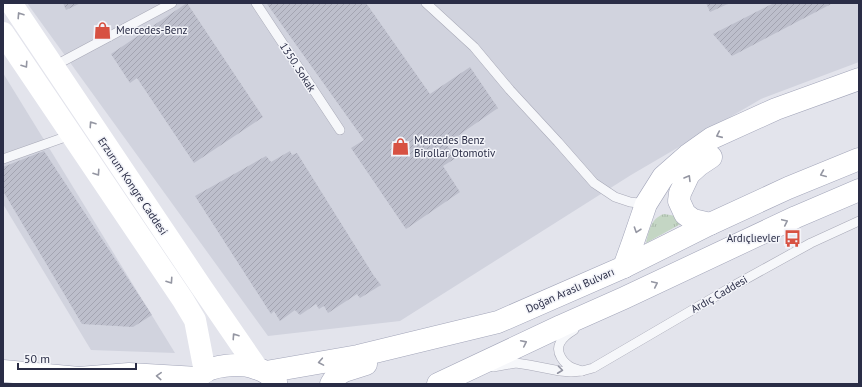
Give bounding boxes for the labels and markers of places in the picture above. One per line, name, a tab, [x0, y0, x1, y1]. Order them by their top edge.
shop icon: Mercedes-Benz	[93, 20, 113, 40]
place label: Mercedes-Benz	[116, 23, 187, 37]
place label: Mercedes Benz Birollar Otomotiv	[414, 133, 496, 160]
shop icon: Mercedes Benz Birollar Otomotiv	[391, 136, 411, 156]
bus stop icon: Ardıçlıevler	[783, 228, 803, 248]
place label: Ardıçlıevler	[727, 231, 780, 245]

